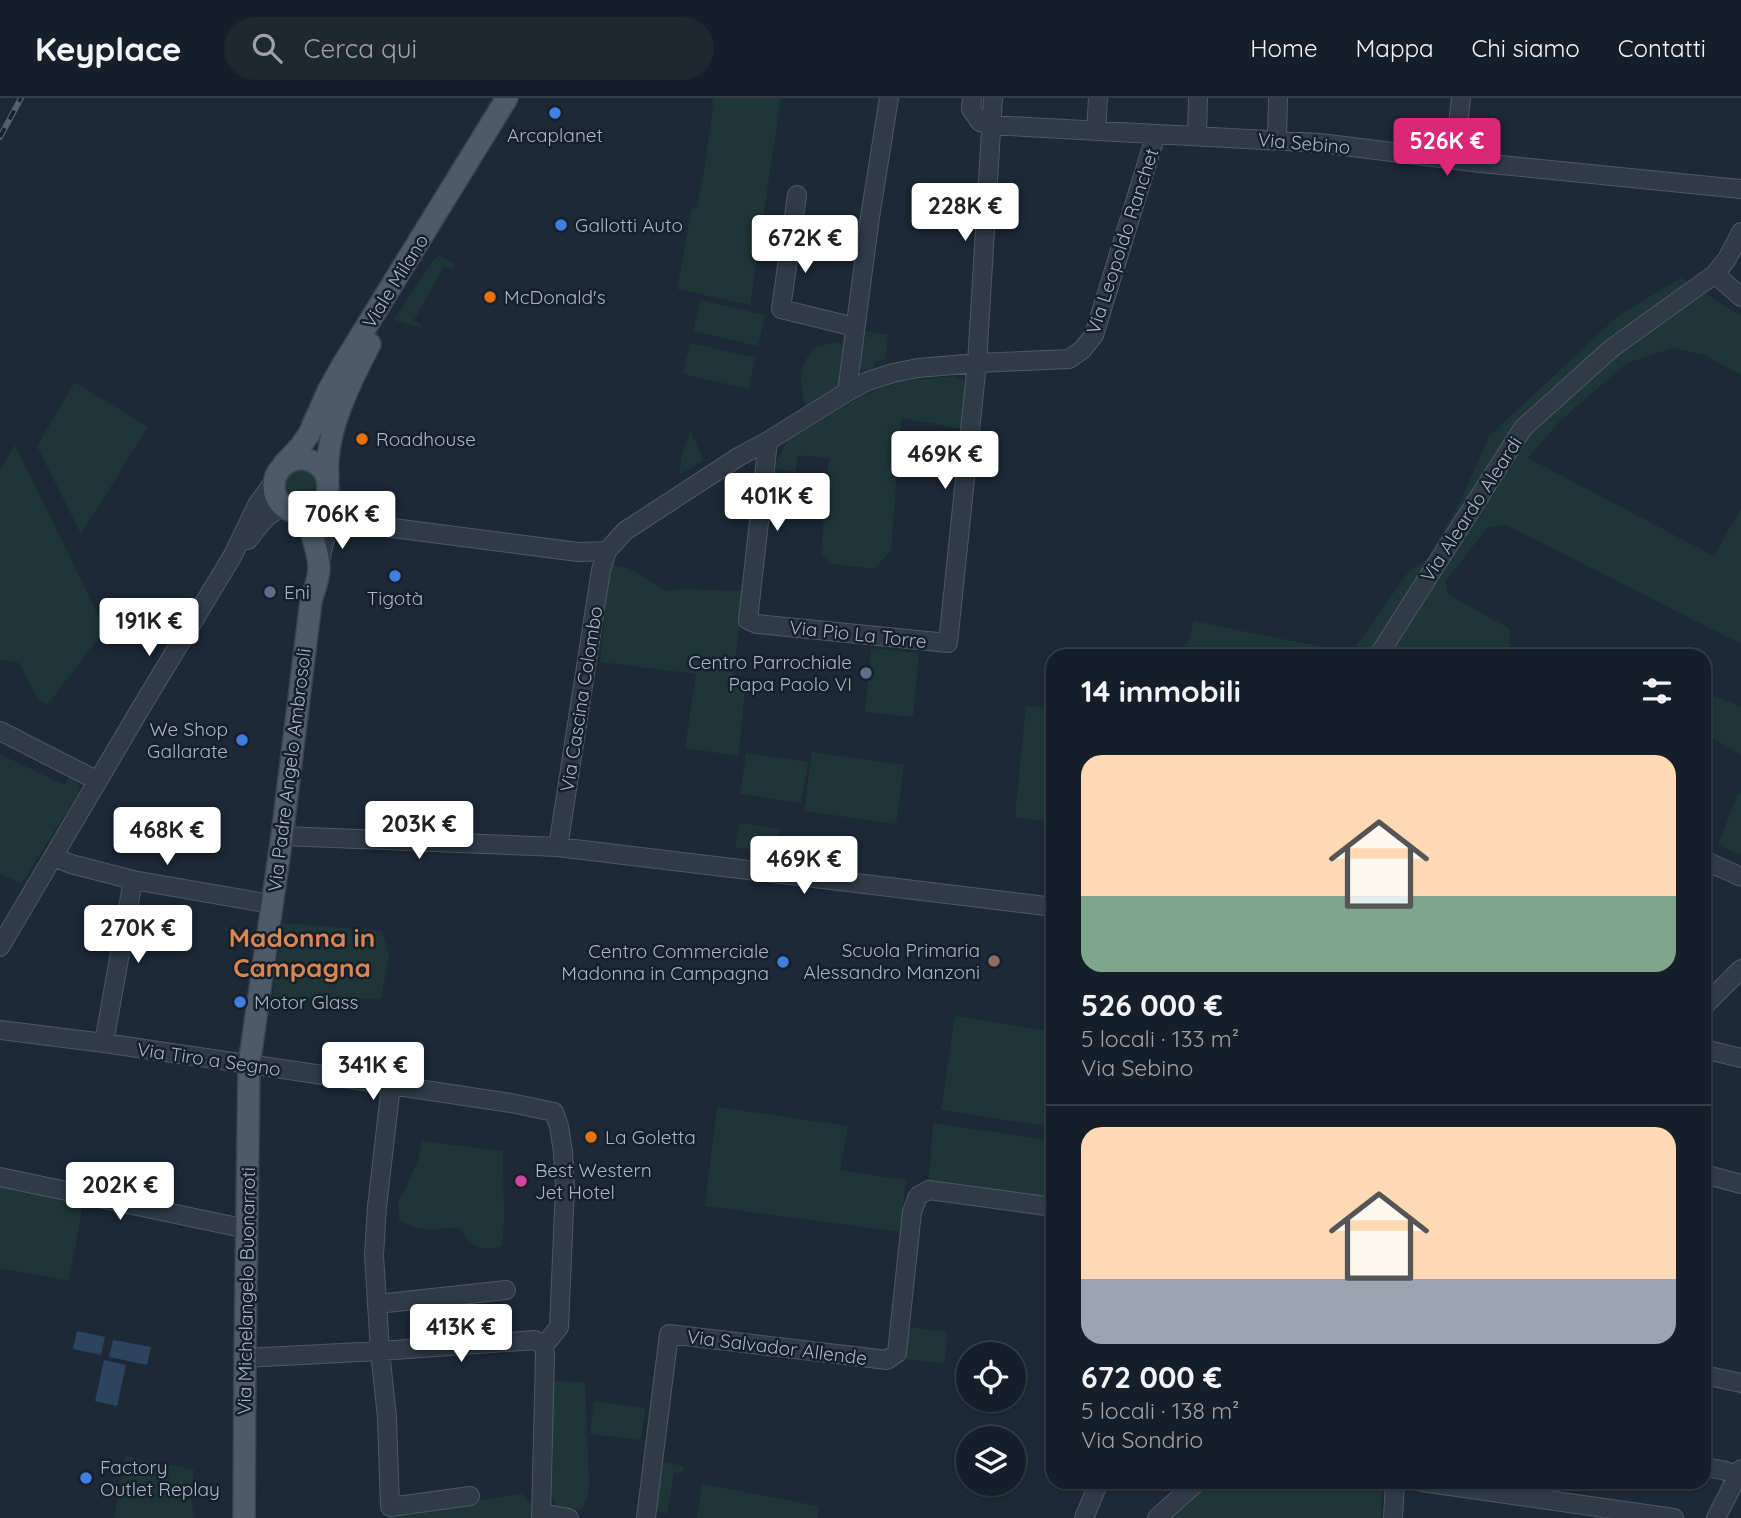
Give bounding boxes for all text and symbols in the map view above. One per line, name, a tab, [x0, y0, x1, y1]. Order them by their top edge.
search box	[224, 17, 714, 80]
text: Keyplace	[35, 28, 182, 69]
icon: search	[248, 29, 286, 67]
text: Cerca qui	[304, 32, 417, 65]
text: Home	[1250, 33, 1318, 63]
text: Mappa	[1356, 33, 1434, 63]
text: Chi siamo	[1472, 33, 1580, 63]
text: Contatti	[1618, 33, 1706, 63]
marker: Arcaplanet	[547, 105, 563, 121]
pin: 526K €	[1390, 118, 1504, 178]
place label: Arcaplanet	[507, 123, 603, 147]
text: 526K €	[1410, 126, 1484, 155]
street label: Via Sebino	[1257, 127, 1351, 159]
street label: Via Leopoldo Ranchet	[1081, 145, 1163, 337]
pin: 228K €	[908, 184, 1022, 243]
text: 228K €	[928, 191, 1002, 220]
place label: Gallotti Auto	[575, 213, 683, 237]
pin: 672K €	[748, 216, 862, 275]
marker: Gallotti Auto	[553, 217, 569, 233]
text: 672K €	[768, 223, 842, 252]
street label: Viale Milano	[357, 230, 433, 332]
place label: McDonald's	[504, 285, 606, 309]
marker: McDonald's	[482, 289, 498, 305]
place label: Roadhouse	[376, 427, 476, 451]
marker: Roadhouse	[354, 431, 370, 447]
pin: 469K €	[888, 432, 1002, 491]
street label: Via Aleardo Aleardi	[1415, 432, 1527, 586]
text: 469K €	[907, 439, 983, 468]
pin: 401K €	[720, 474, 834, 533]
text: 401K €	[741, 481, 813, 510]
pin: 706K €	[285, 491, 399, 551]
text: 706K €	[304, 499, 380, 528]
marker: Tigotà	[387, 568, 403, 584]
place label: Eni	[284, 580, 310, 604]
marker: Eni	[262, 584, 278, 600]
place label: Tigotà	[367, 586, 423, 610]
pin: 191K €	[92, 598, 206, 658]
street label: Via Cascina Colombo	[554, 604, 608, 794]
text: 191K €	[116, 606, 182, 635]
street label: Via Pio La Torre	[788, 615, 928, 653]
street label: Via Padre Angelo Ambrosoli	[262, 647, 316, 893]
place label: Centro Parrochiale Papa Paolo VI	[688, 650, 852, 696]
marker: Centro Parrochiale Papa Paolo VI	[858, 665, 874, 681]
text: 14 immobili	[1081, 672, 1241, 710]
icon: filters	[1638, 672, 1676, 710]
place label: We Shop Gallarate	[147, 717, 228, 763]
marker: We Shop Gallarate	[234, 732, 250, 748]
icon: home	[1316, 801, 1442, 927]
pin: 203K €	[362, 802, 476, 861]
pin: 468K €	[110, 808, 224, 867]
text: 203K €	[381, 809, 457, 838]
text: 468K €	[130, 815, 204, 844]
pin: 469K €	[747, 836, 861, 896]
text: 469K €	[766, 844, 842, 873]
pin: 270K €	[81, 906, 195, 965]
text: 270K €	[100, 913, 176, 942]
district label: Madonna in Campagna	[229, 921, 375, 984]
place label: Scuola Primaria Alessandro Manzoni	[804, 938, 980, 984]
place label: Centro Commerciale Madonna in Campagna	[561, 939, 769, 985]
marker: Scuola Primaria Alessandro Manzoni	[986, 953, 1002, 969]
marker: Centro Commerciale Madonna in Campagna	[775, 954, 791, 970]
text: 526 000 €	[1081, 986, 1223, 1024]
place label: Motor Glass	[254, 990, 359, 1014]
marker: Motor Glass	[232, 994, 248, 1010]
text: 5 locali · 133 m²	[1081, 1024, 1239, 1053]
street label: Via Tiro a Segno	[136, 1037, 282, 1081]
pin: 341K €	[316, 1042, 430, 1102]
text: 341K €	[338, 1050, 408, 1079]
text: Via Sebino	[1081, 1053, 1193, 1082]
place label: La Goletta	[605, 1125, 696, 1149]
marker: La Goletta	[583, 1129, 599, 1145]
place label: Best Western Jet Hotel	[535, 1158, 652, 1204]
pin: 202K €	[63, 1162, 177, 1222]
street label: Via Michelangelo Buonarroti	[232, 1167, 260, 1415]
text: 202K €	[82, 1170, 158, 1199]
marker: Best Western Jet Hotel	[513, 1173, 529, 1189]
icon: home	[1316, 1173, 1442, 1299]
pin: 413K €	[404, 1304, 518, 1364]
text: 413K €	[426, 1312, 496, 1341]
street label: Via Salvador Allende	[686, 1324, 868, 1370]
map controls	[956, 1342, 1026, 1496]
button: locate	[956, 1342, 1026, 1412]
text: 672 000 €	[1081, 1358, 1222, 1396]
text: 5 locali · 138 m²	[1081, 1396, 1239, 1425]
text: Via Sondrio	[1081, 1425, 1203, 1454]
button: layers	[956, 1426, 1026, 1496]
place label: Factory Outlet Replay	[100, 1455, 220, 1501]
marker: Factory Outlet Replay	[78, 1470, 94, 1486]

